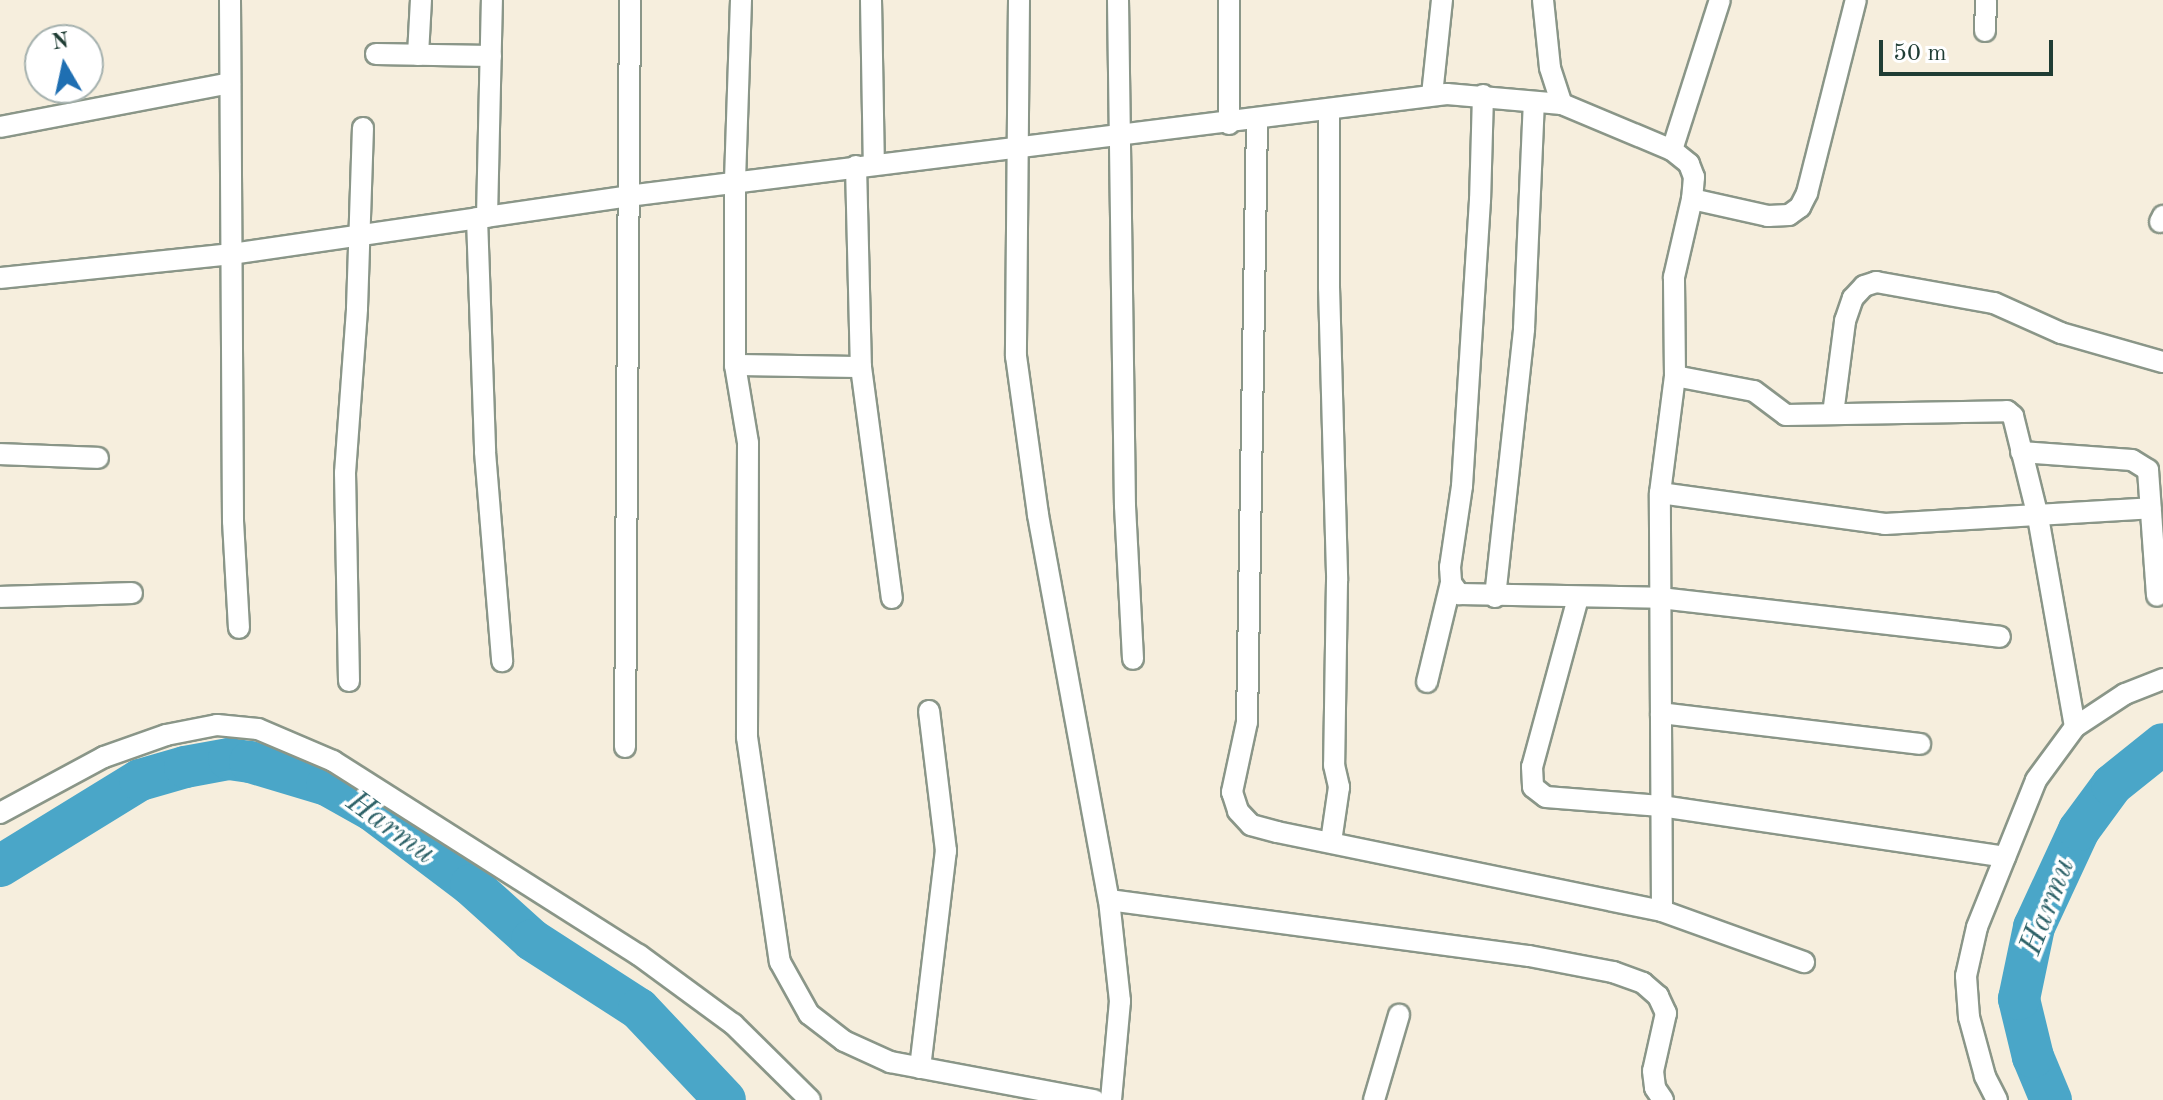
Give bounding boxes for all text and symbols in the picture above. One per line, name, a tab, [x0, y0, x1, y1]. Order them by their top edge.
north arrow	[24, 24, 104, 104]
scale bar	[1883, 24, 2057, 74]
text: N	[51, 30, 71, 54]
text: 50 m	[1893, 42, 1947, 66]
water label: Harmu	[338, 784, 442, 874]
water label: Harmu	[2013, 853, 2085, 961]

